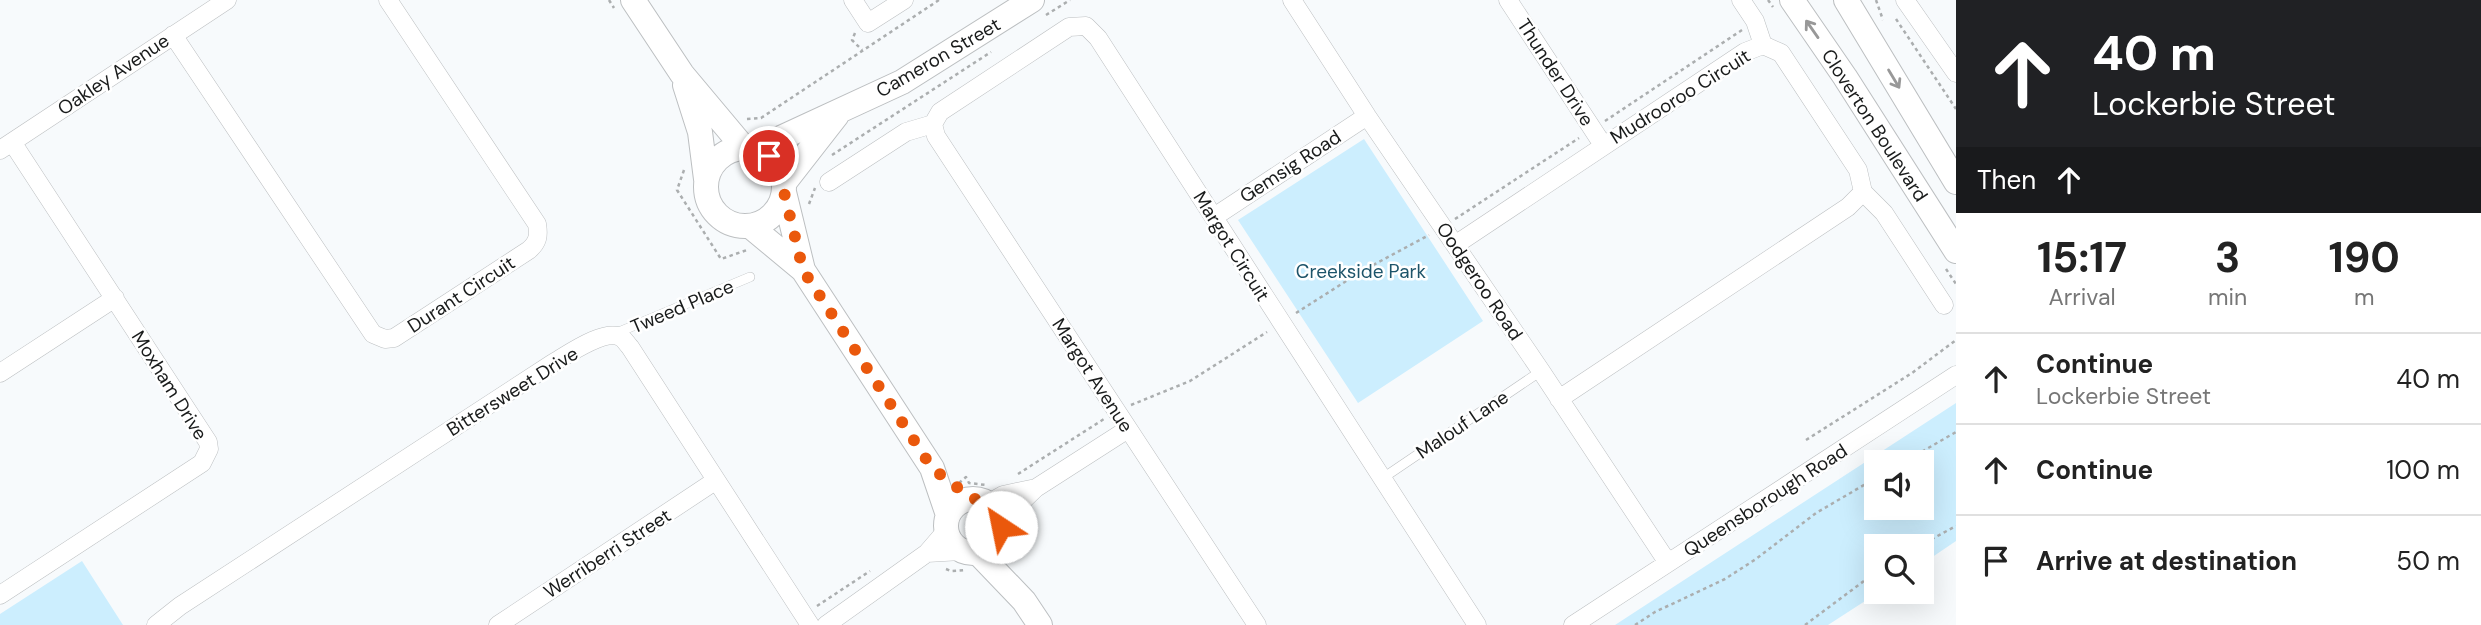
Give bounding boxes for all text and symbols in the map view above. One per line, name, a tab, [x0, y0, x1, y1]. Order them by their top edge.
street label: Cameron Street	[872, 12, 1005, 103]
street label: Thunder Drive	[1512, 14, 1600, 131]
one-way arrow	[1805, 20, 1819, 39]
text: 40 m	[2092, 21, 2216, 85]
street label: Oakley Avenue	[53, 28, 174, 121]
icon: ahead	[1977, 28, 2068, 119]
street label: Mudrooroo Circuit	[1605, 43, 1755, 150]
street label: Cloverton Boulevard	[1816, 44, 1933, 206]
one-way arrow	[1888, 69, 1902, 89]
text: Lockerbie Street	[2092, 83, 2336, 125]
street label: Gemsig Road	[1235, 124, 1346, 209]
pin	[739, 126, 799, 186]
icon: arrive	[750, 137, 788, 175]
icon: ahead	[2050, 161, 2088, 199]
text: Then	[1977, 163, 2036, 197]
street label: Margot Circuit	[1188, 186, 1275, 306]
street label: Oodgeroo Road	[1431, 217, 1528, 345]
text: 15:17	[2037, 230, 2127, 285]
text: 3	[2215, 230, 2240, 285]
text: 190	[2328, 230, 2400, 285]
street label: Durant Circuit	[403, 250, 520, 338]
park label: Creekside Park	[1296, 259, 1427, 284]
street label: Tweed Place	[627, 274, 738, 339]
text: Arrival	[2049, 282, 2116, 312]
text: min	[2208, 282, 2247, 312]
text: m	[2354, 282, 2374, 312]
street label: Margot Avenue	[1046, 313, 1139, 437]
street label: Moxham Drive	[126, 326, 213, 445]
street label: Bittersweet Drive	[442, 341, 583, 442]
text: Continue	[2036, 347, 2153, 381]
icon: ahead	[1977, 360, 2015, 398]
text: 40 m	[2396, 362, 2460, 396]
text: Lockerbie Street	[2036, 381, 2211, 411]
street label: Malouf Lane	[1411, 384, 1513, 464]
street label: Queensborough Road	[1679, 438, 1852, 563]
map controls	[1864, 450, 1934, 604]
button: sound	[1864, 450, 1934, 520]
icon: ahead	[1977, 451, 2015, 489]
text: Continue	[2036, 453, 2153, 487]
text: 100 m	[2386, 453, 2460, 487]
position arrow	[964, 490, 1038, 564]
street label: Werriberri Street	[539, 503, 676, 604]
button: search	[1864, 534, 1934, 604]
icon: arrive	[1977, 542, 2015, 580]
text: Arrive at destination	[2036, 544, 2297, 578]
text: 50 m	[2396, 544, 2460, 578]

